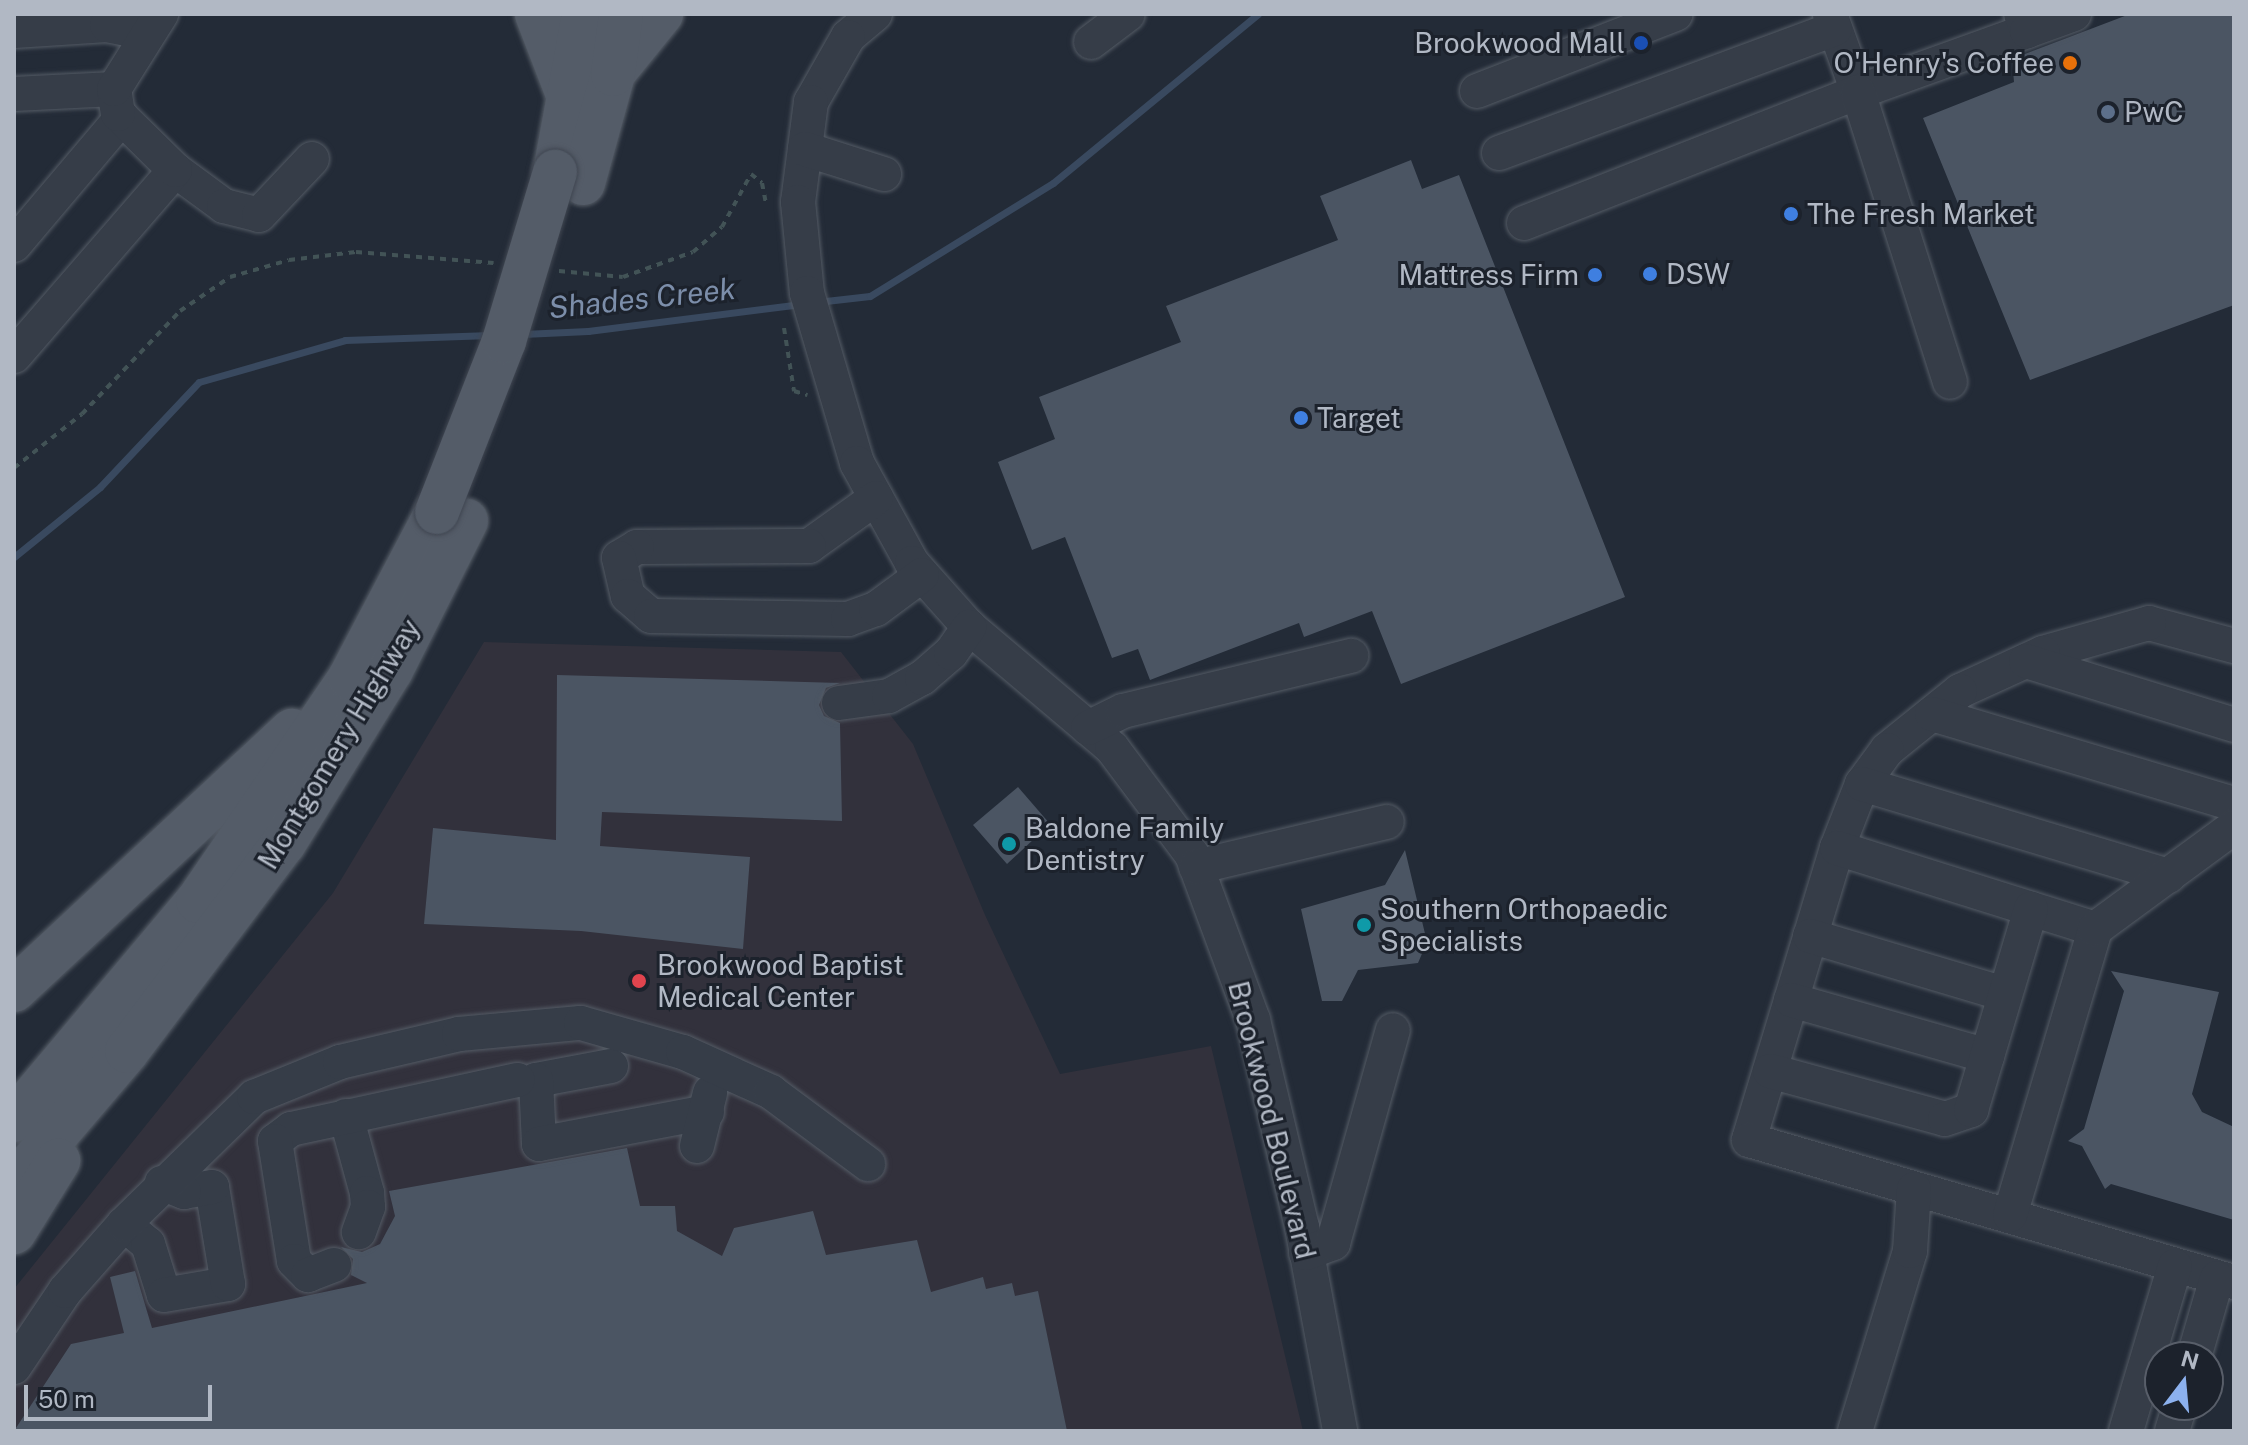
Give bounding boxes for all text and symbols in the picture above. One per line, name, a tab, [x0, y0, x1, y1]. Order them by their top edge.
place label: Brookwood Mall	[1414, 26, 1625, 60]
marker: Brookwood Mall	[1632, 34, 1650, 52]
place label: O'Henry's Coffee	[1833, 46, 2054, 80]
marker: O'Henry's Coffee	[2061, 54, 2079, 72]
place label: PwC	[2124, 95, 2183, 129]
marker: PwC	[2099, 103, 2117, 121]
place label: The Fresh Market	[1807, 197, 2035, 231]
marker: The Fresh Market	[1782, 205, 1800, 223]
place label: DSW	[1666, 257, 1730, 291]
place label: Mattress Firm	[1399, 258, 1579, 292]
marker: DSW	[1641, 265, 1659, 283]
marker: Mattress Firm	[1586, 266, 1604, 284]
water label: Shades Creek	[547, 270, 737, 326]
place label: Target	[1317, 401, 1401, 435]
marker: Target	[1292, 409, 1310, 427]
street label: Montgomery Highway	[251, 613, 427, 875]
place label: Baldone Family Dentistry	[1025, 811, 1224, 877]
marker: Baldone Family Dentistry	[1000, 835, 1018, 853]
place label: Southern Orthopaedic Specialists	[1380, 892, 1668, 958]
marker: Southern Orthopaedic Specialists	[1355, 916, 1373, 934]
place label: Brookwood Baptist Medical Center	[657, 948, 904, 1014]
marker: Brookwood Baptist Medical Center	[628, 970, 650, 992]
street label: Brookwood Boulevard	[1221, 978, 1323, 1262]
north arrow	[2144, 1341, 2224, 1421]
text: N	[2178, 1345, 2202, 1375]
scale bar	[28, 1369, 216, 1419]
text: 50 m	[38, 1385, 95, 1413]

